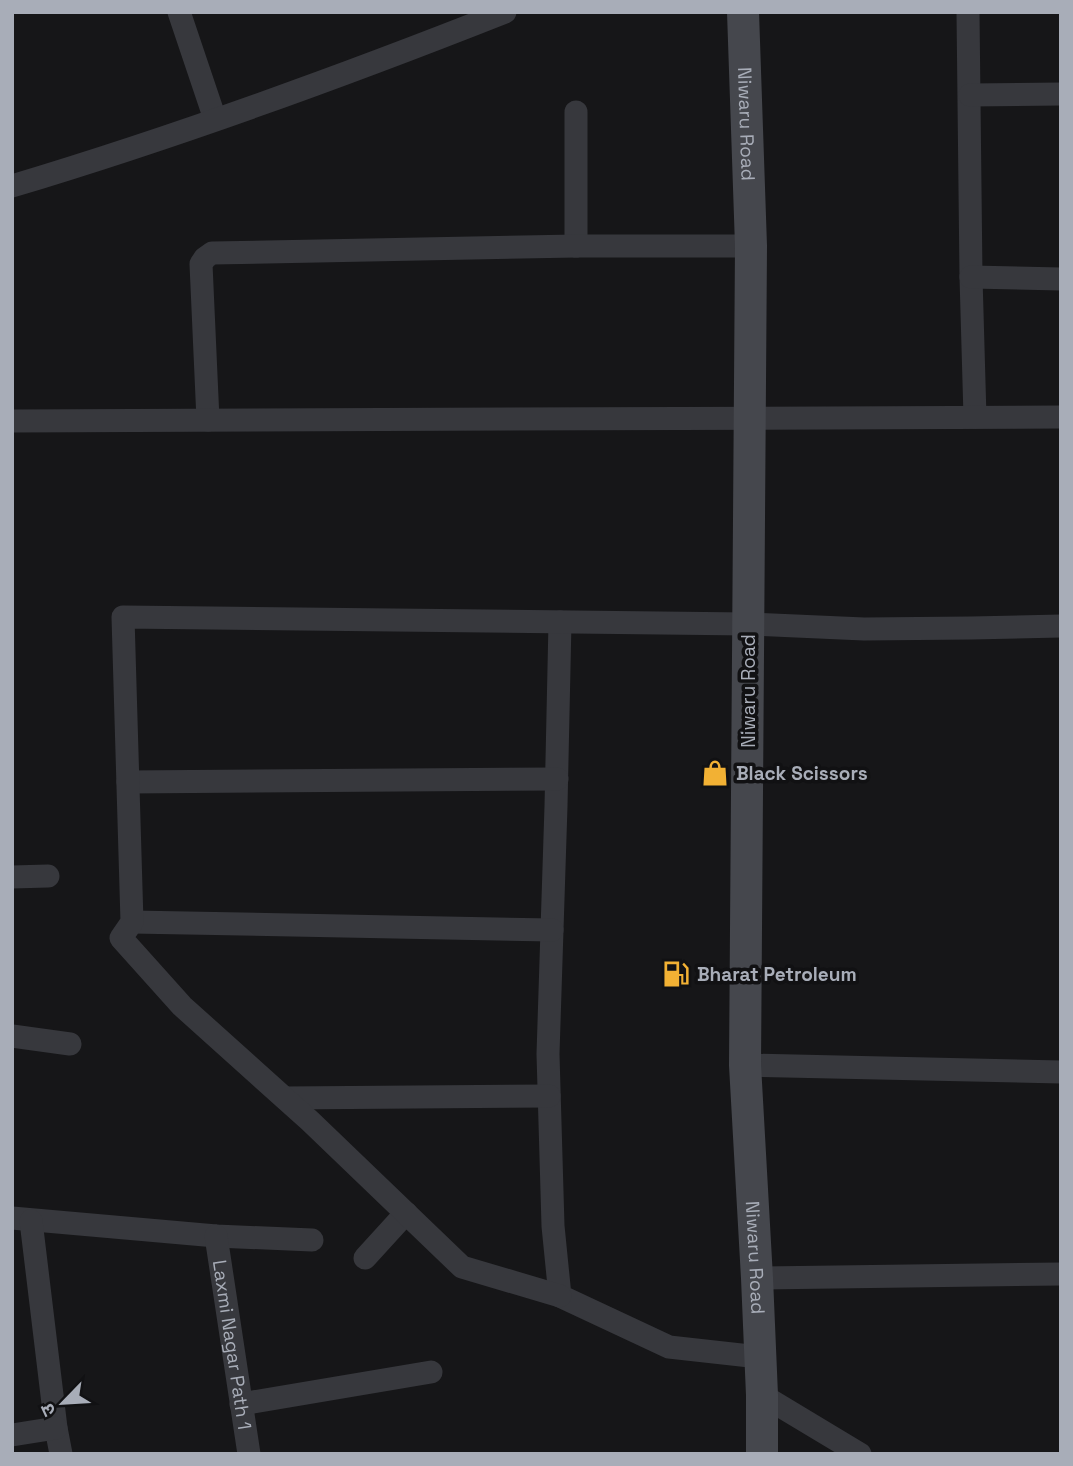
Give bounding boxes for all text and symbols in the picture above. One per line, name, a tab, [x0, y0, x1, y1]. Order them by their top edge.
street label: Niwaru Road	[732, 67, 761, 181]
street label: Niwaru Road	[736, 634, 761, 748]
shop icon: Black Scissors	[700, 758, 730, 788]
place label: Black Scissors	[736, 761, 868, 786]
fuel station icon: Bharat Petroleum	[661, 959, 691, 989]
place label: Bharat Petroleum	[697, 962, 857, 987]
street label: Niwaru Road	[740, 1200, 771, 1315]
street label: Laxmi Nagar Path 1	[207, 1258, 258, 1432]
north arrow	[28, 1368, 98, 1438]
text: उ	[34, 1399, 62, 1420]

